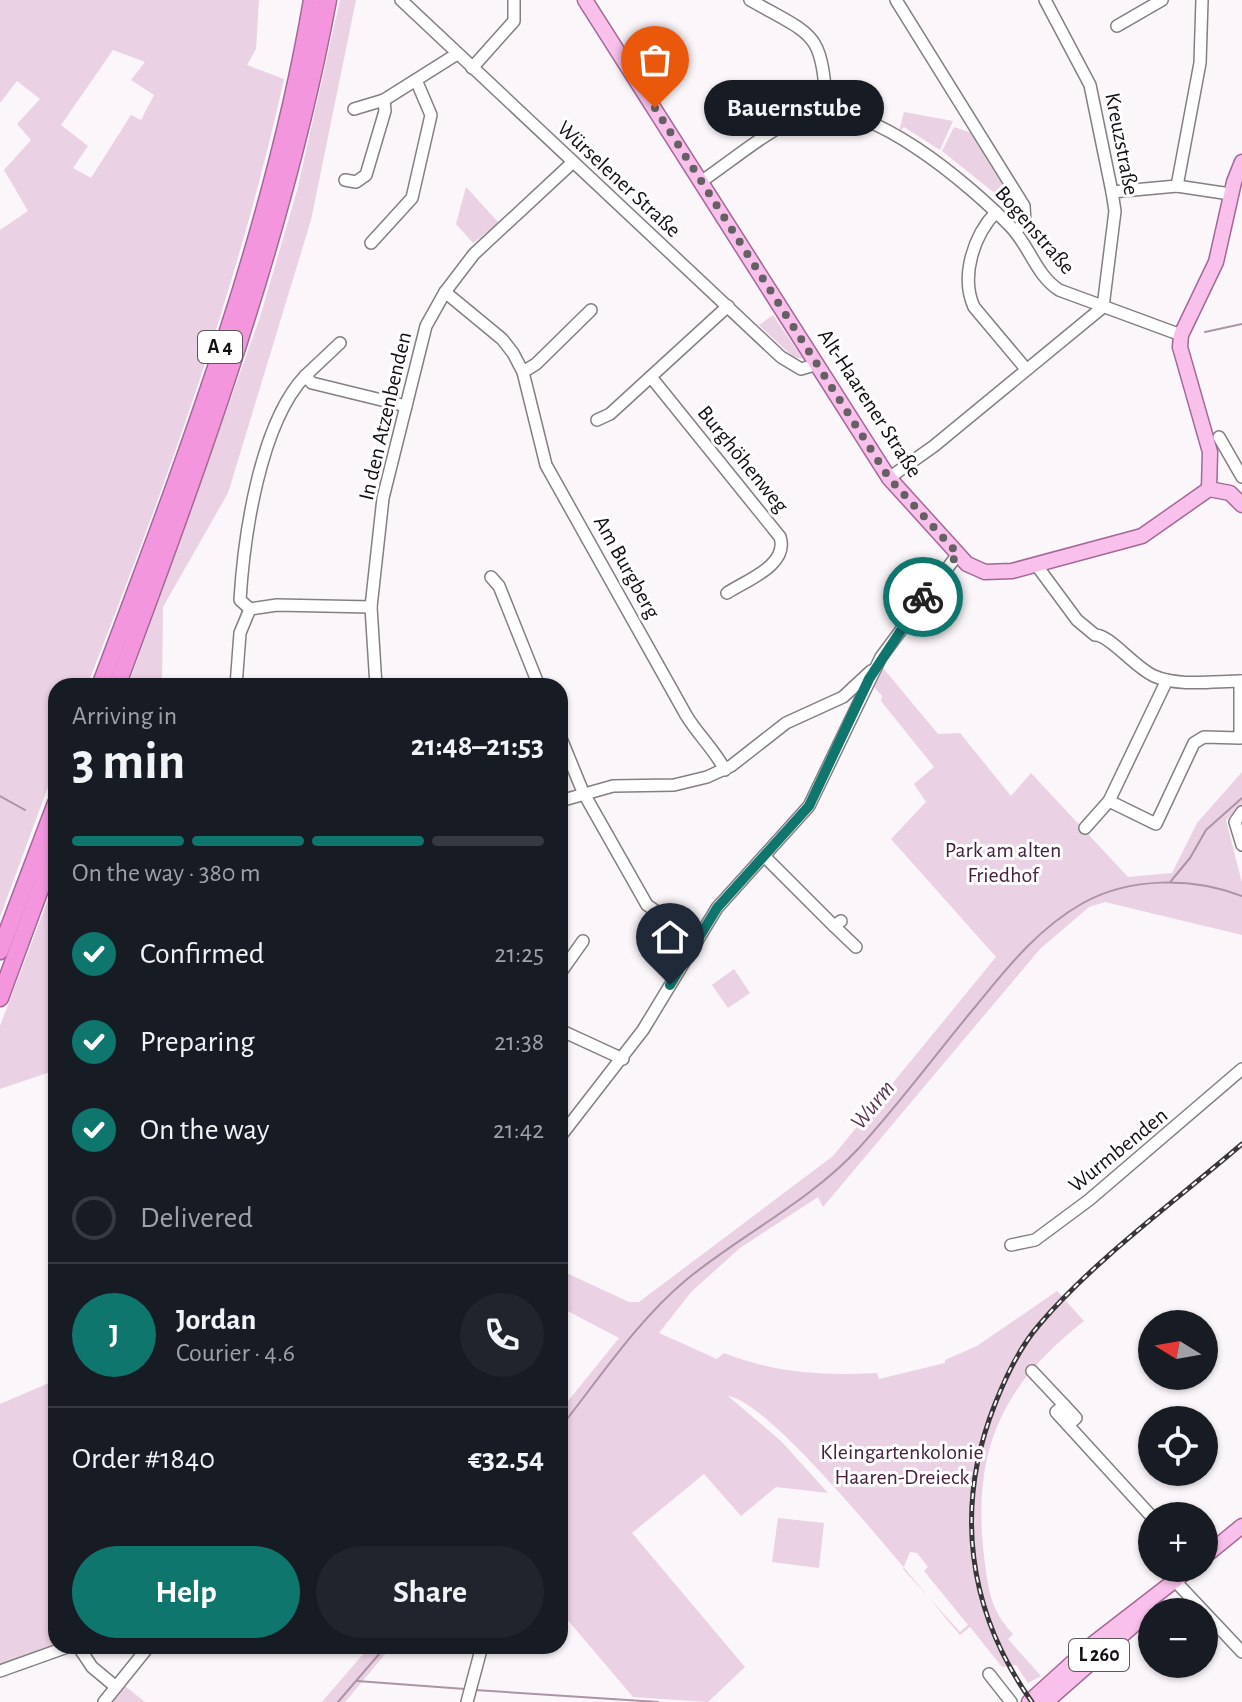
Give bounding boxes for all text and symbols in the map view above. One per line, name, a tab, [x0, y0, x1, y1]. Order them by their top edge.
pin	[621, 26, 689, 108]
icon: bag	[633, 38, 677, 82]
callout: Bauernstube	[703, 80, 883, 136]
street label: Kreuzstraße	[1101, 91, 1143, 197]
text: Bauernstube	[727, 95, 861, 121]
street label: Würselener Straße	[553, 117, 685, 241]
street label: Bogenstraße	[991, 182, 1079, 278]
street label: Alt-Haarener Straße	[814, 325, 926, 481]
street label: In den Atzenbenden	[355, 330, 415, 502]
road number: A 4	[198, 331, 242, 363]
street label: Burghöhenweg	[693, 401, 793, 517]
street label: Am Burgberg	[590, 512, 664, 622]
courier	[883, 557, 963, 637]
icon: bike	[901, 575, 945, 619]
text: Arriving in	[72, 703, 177, 729]
text: 21:48–21:53	[411, 731, 544, 761]
text: 3 min	[72, 736, 185, 788]
park label: Park am alten Friedhof	[945, 839, 1061, 886]
text: On the way · 380 m	[72, 860, 261, 886]
pin	[636, 903, 704, 985]
icon: home	[648, 915, 692, 959]
icon: check	[72, 932, 116, 976]
text: Confirmed	[140, 939, 264, 969]
text: 21:25	[495, 941, 544, 967]
icon: check	[72, 1020, 116, 1064]
text: Preparing	[140, 1027, 255, 1057]
text: 21:38	[494, 1029, 544, 1055]
water label: Wurm	[846, 1076, 900, 1134]
street label: Wurmbenden	[1064, 1104, 1172, 1196]
icon: check	[72, 1108, 116, 1152]
text: On the way	[140, 1115, 269, 1145]
text: 21:42	[493, 1117, 544, 1143]
text: Delivered	[140, 1203, 253, 1233]
button: phone	[460, 1293, 544, 1377]
text: Jordan	[176, 1305, 256, 1335]
north arrow	[1138, 1310, 1218, 1390]
map controls	[1138, 1310, 1218, 1678]
text: J	[109, 1320, 119, 1350]
text: Courier · 4.6	[176, 1340, 295, 1366]
button: locate	[1138, 1406, 1218, 1486]
park label: Kleingartenkolonie Haaren-Dreieck	[820, 1441, 984, 1488]
text: Order #1840	[72, 1444, 215, 1474]
text: €32.54	[468, 1444, 544, 1474]
button: +	[1138, 1502, 1218, 1582]
button: Help	[72, 1546, 300, 1638]
button: Share	[316, 1546, 544, 1638]
button: −	[1138, 1598, 1218, 1678]
road number: L 260	[1069, 1639, 1129, 1671]

